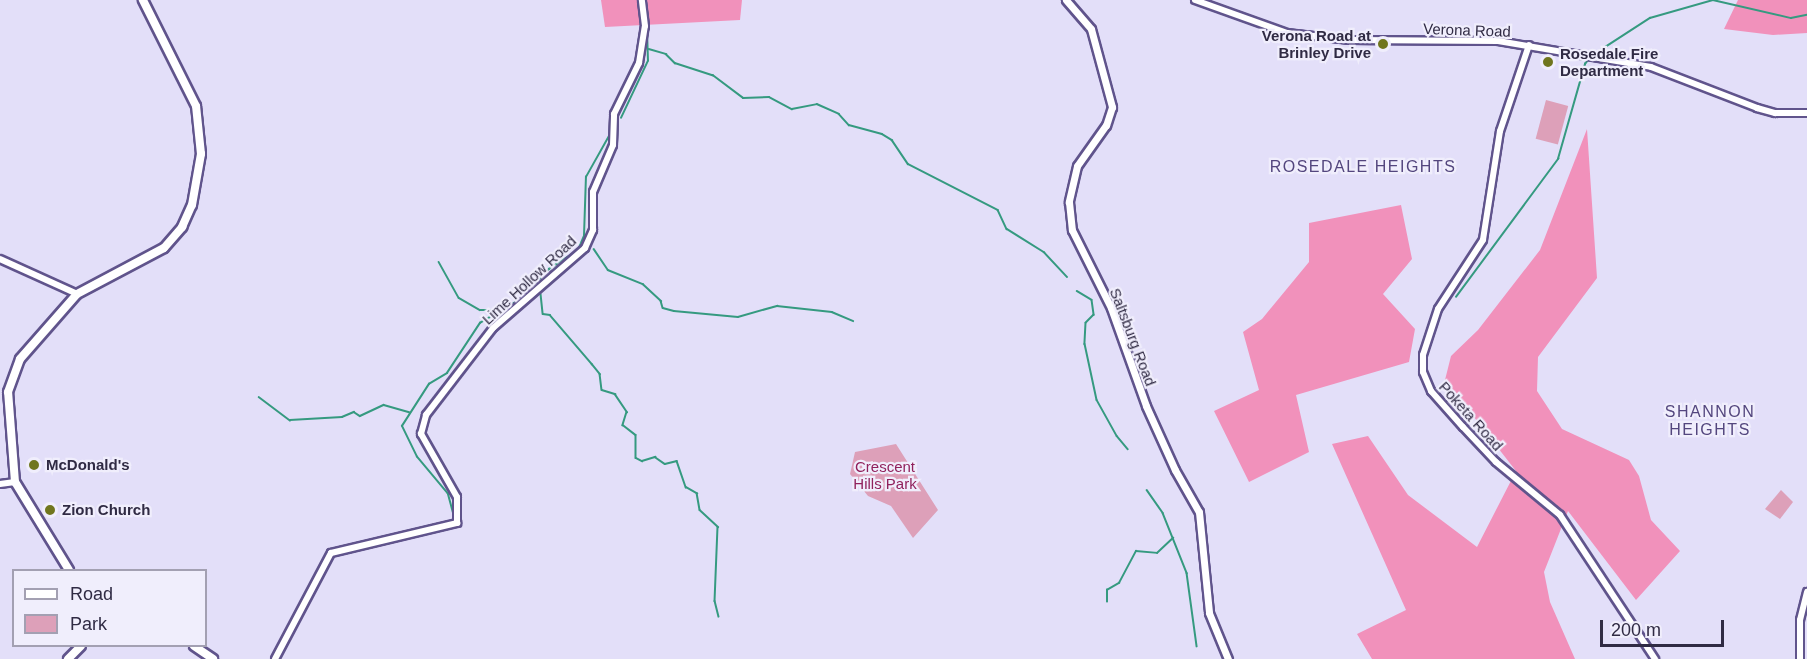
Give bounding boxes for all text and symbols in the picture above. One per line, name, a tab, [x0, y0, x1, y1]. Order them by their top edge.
street label: Verona Road	[1423, 19, 1511, 41]
place label: Verona Road at Brinley Drive	[1262, 26, 1371, 61]
marker: Verona Road at Brinley Drive	[1376, 37, 1390, 51]
place label: Rosedale Fire Department	[1560, 44, 1658, 79]
marker: Rosedale Fire Department	[1541, 55, 1555, 69]
district label: ROSEDALE HEIGHTS	[1270, 157, 1456, 177]
street label: Lime Hollow Road	[478, 232, 580, 328]
street label: Saltsburg Road	[1106, 286, 1160, 388]
street label: Poketa Road	[1435, 378, 1507, 454]
district label: SHANNON HEIGHTS	[1665, 402, 1755, 440]
place label: McDonald's	[46, 456, 130, 474]
park label: Crescent Hills Park	[853, 457, 917, 492]
marker: McDonald's	[27, 458, 41, 472]
place label: Zion Church	[62, 501, 150, 519]
marker: Zion Church	[43, 503, 57, 517]
legend	[12, 569, 207, 647]
text: Road	[70, 584, 113, 604]
scale bar	[1603, 608, 1728, 646]
text: Park	[70, 614, 107, 634]
text: 200 m	[1611, 620, 1661, 640]

